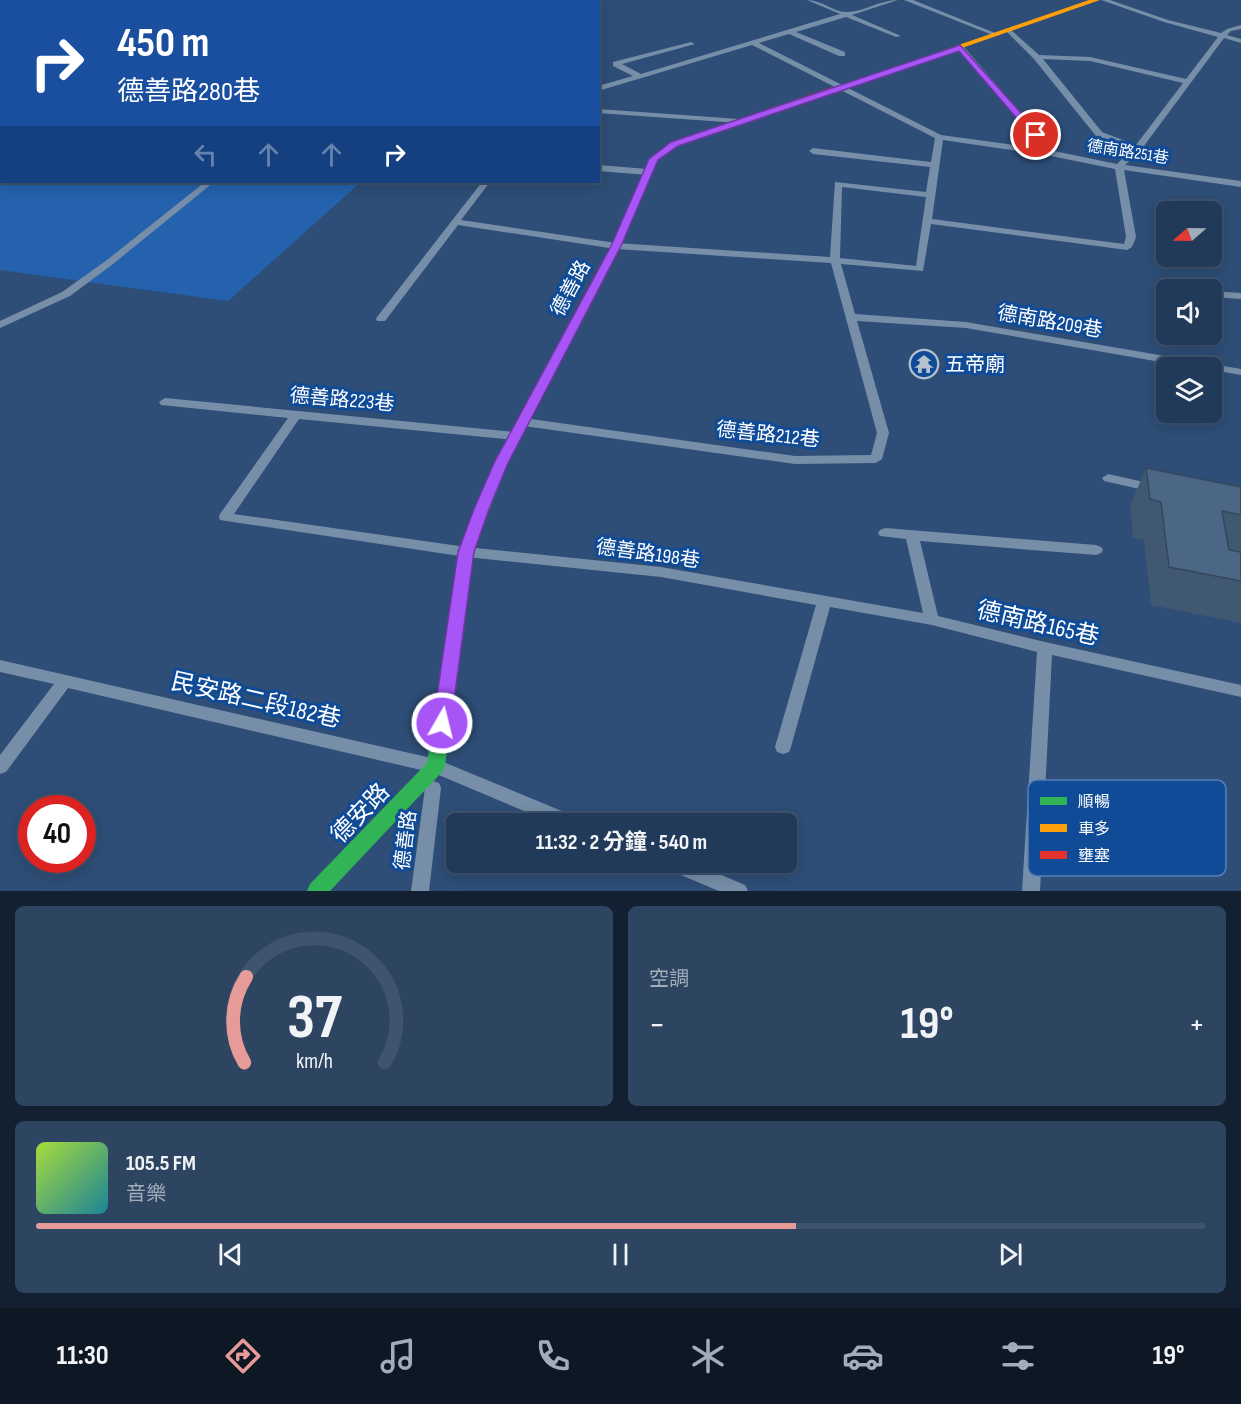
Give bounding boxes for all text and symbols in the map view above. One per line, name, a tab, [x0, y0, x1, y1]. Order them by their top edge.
text: 450 m	[117, 18, 209, 69]
icon: right	[18, 24, 96, 102]
text: 德善路280巷	[117, 76, 260, 108]
pin	[1010, 109, 1061, 160]
icon: arrive	[1019, 118, 1052, 151]
street label: 德南路251巷	[1085, 137, 1170, 168]
icon: left	[189, 138, 222, 171]
icon: ahead	[252, 138, 285, 171]
icon: ahead	[315, 138, 348, 171]
icon: right	[378, 138, 411, 171]
north arrow	[1156, 201, 1222, 267]
map controls	[1156, 201, 1222, 423]
street label: 德善路	[546, 256, 596, 321]
button: sound	[1156, 279, 1222, 345]
street label: 德南路209巷	[996, 301, 1104, 343]
temple icon: 五帝廟	[908, 348, 940, 380]
place label: 五帝廟	[945, 353, 1005, 377]
button: layers	[1156, 357, 1222, 423]
street label: 德善路223巷	[289, 383, 395, 417]
street label: 德善路212巷	[715, 418, 821, 452]
street label: 德善路198巷	[594, 535, 701, 573]
street label: 德南路165巷	[974, 595, 1102, 652]
street label: 民安路二段182巷	[168, 667, 344, 734]
position arrow	[410, 691, 474, 755]
street label: 德安路	[325, 777, 396, 849]
legend	[1028, 780, 1226, 876]
text: 順暢	[1078, 793, 1110, 812]
speed limit sign: 40	[18, 795, 96, 873]
street label: 德善路	[390, 809, 422, 871]
text: 車多	[1078, 820, 1110, 839]
text: 11:32 · 2 分鐘 · 540 m	[536, 829, 707, 856]
text: 壅塞	[1078, 847, 1110, 866]
text: 空調	[649, 967, 689, 991]
text: 37	[286, 981, 342, 1056]
text: 19°	[900, 997, 954, 1052]
text: −	[649, 1005, 665, 1045]
text: +	[1189, 1005, 1205, 1045]
text: km/h	[295, 1049, 333, 1074]
text: 105.5 FM	[126, 1150, 196, 1177]
text: 音樂	[126, 1182, 166, 1206]
icon: previous	[214, 1238, 247, 1271]
icon: pause	[604, 1238, 637, 1271]
icon: next	[994, 1238, 1027, 1271]
icon: directions	[222, 1335, 264, 1377]
icon: music	[377, 1335, 419, 1377]
icon: phone	[532, 1335, 574, 1377]
icon: climate	[687, 1335, 729, 1377]
icon: car	[842, 1335, 884, 1377]
icon: filters	[997, 1335, 1039, 1377]
text: 11:30	[57, 1340, 109, 1372]
text: 19°	[1153, 1340, 1184, 1372]

